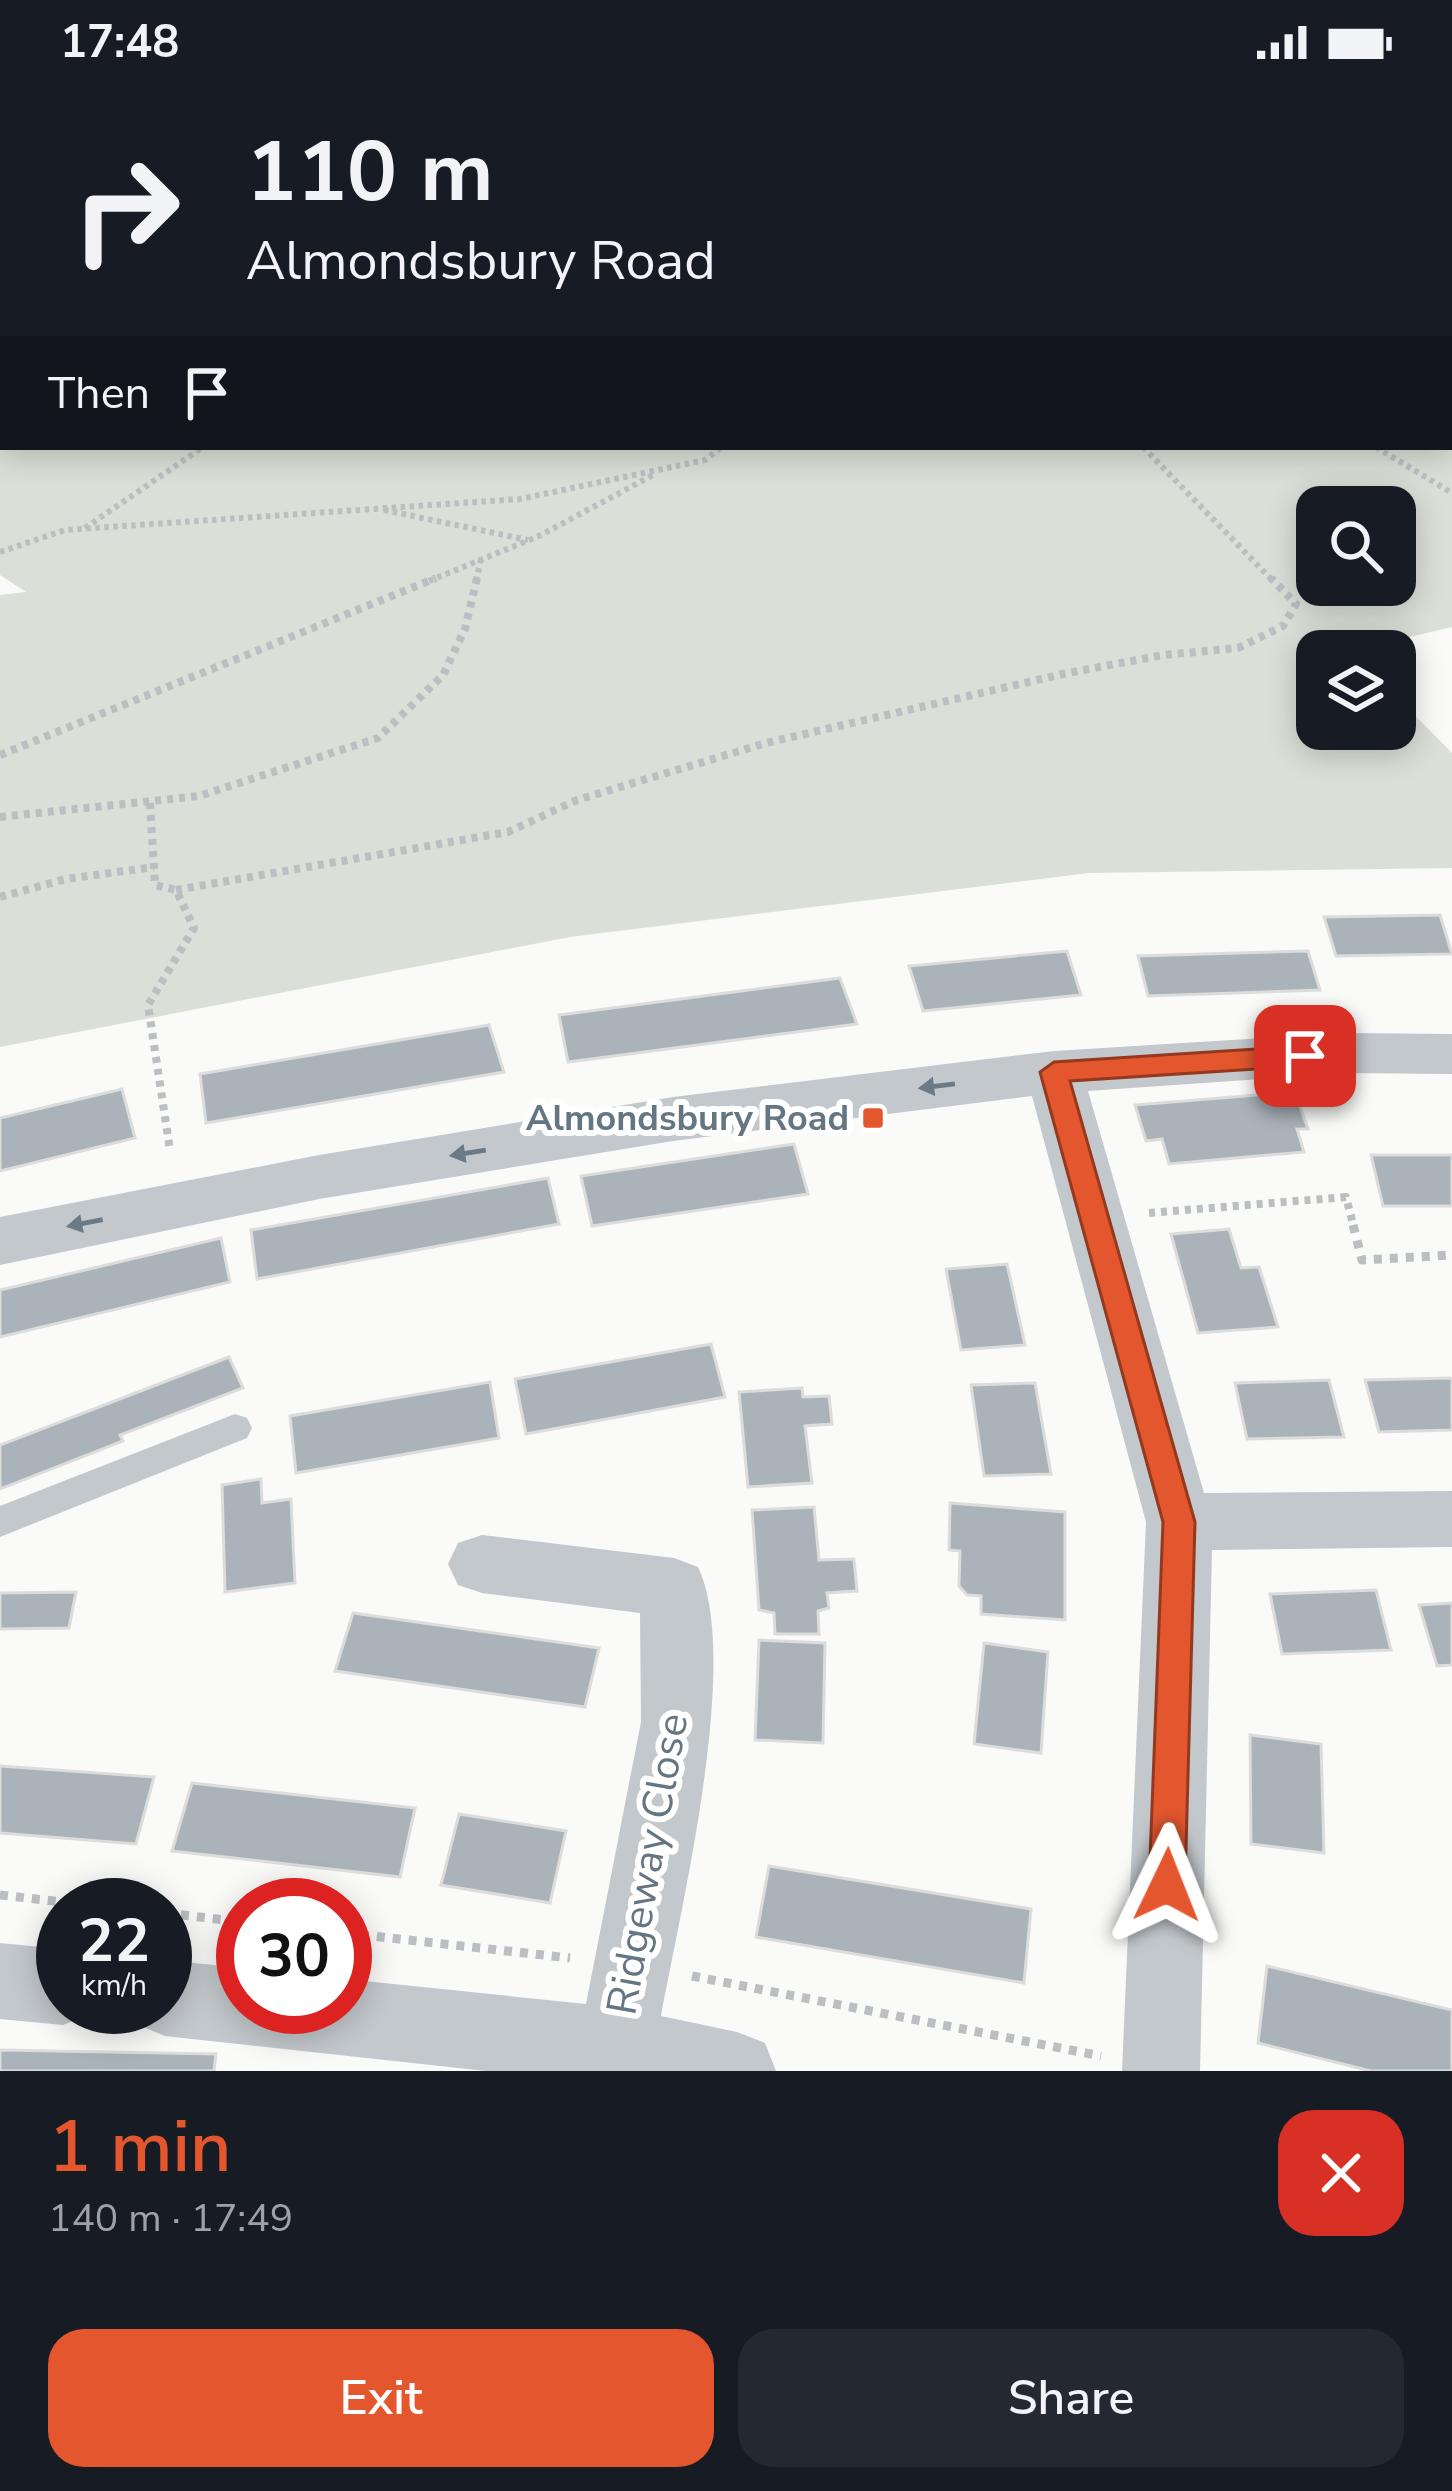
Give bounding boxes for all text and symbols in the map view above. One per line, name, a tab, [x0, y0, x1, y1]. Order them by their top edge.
text: 17:48	[60, 12, 179, 73]
text: 110 m	[246, 115, 494, 230]
icon: right	[48, 132, 204, 288]
text: Almondsbury Road	[246, 224, 716, 298]
icon: arrive	[174, 360, 240, 426]
text: Then	[48, 363, 150, 424]
map controls	[1296, 486, 1416, 750]
button: search	[1296, 486, 1416, 606]
button: layers	[1296, 630, 1416, 750]
pin	[1254, 1005, 1356, 1107]
icon: arrive	[1272, 1023, 1338, 1089]
one-way arrow	[918, 1077, 956, 1096]
place label: Almondsbury Road	[526, 1094, 849, 1143]
marker: Almondsbury Road	[860, 1105, 886, 1131]
one-way arrow	[449, 1143, 486, 1162]
one-way arrow	[65, 1214, 103, 1233]
street label: Ridgeway Close	[593, 1709, 703, 2019]
position arrow	[1104, 1822, 1230, 1948]
speed limit sign: 30	[216, 1878, 372, 2034]
text: 22	[78, 1900, 150, 1982]
text: km/h	[81, 1965, 147, 2006]
text: 1 min	[48, 2098, 231, 2196]
button: close	[1278, 2110, 1404, 2236]
text: 140 m · 17:49	[48, 2192, 293, 2245]
button: Exit	[48, 2329, 714, 2467]
button: Share	[738, 2329, 1404, 2467]

